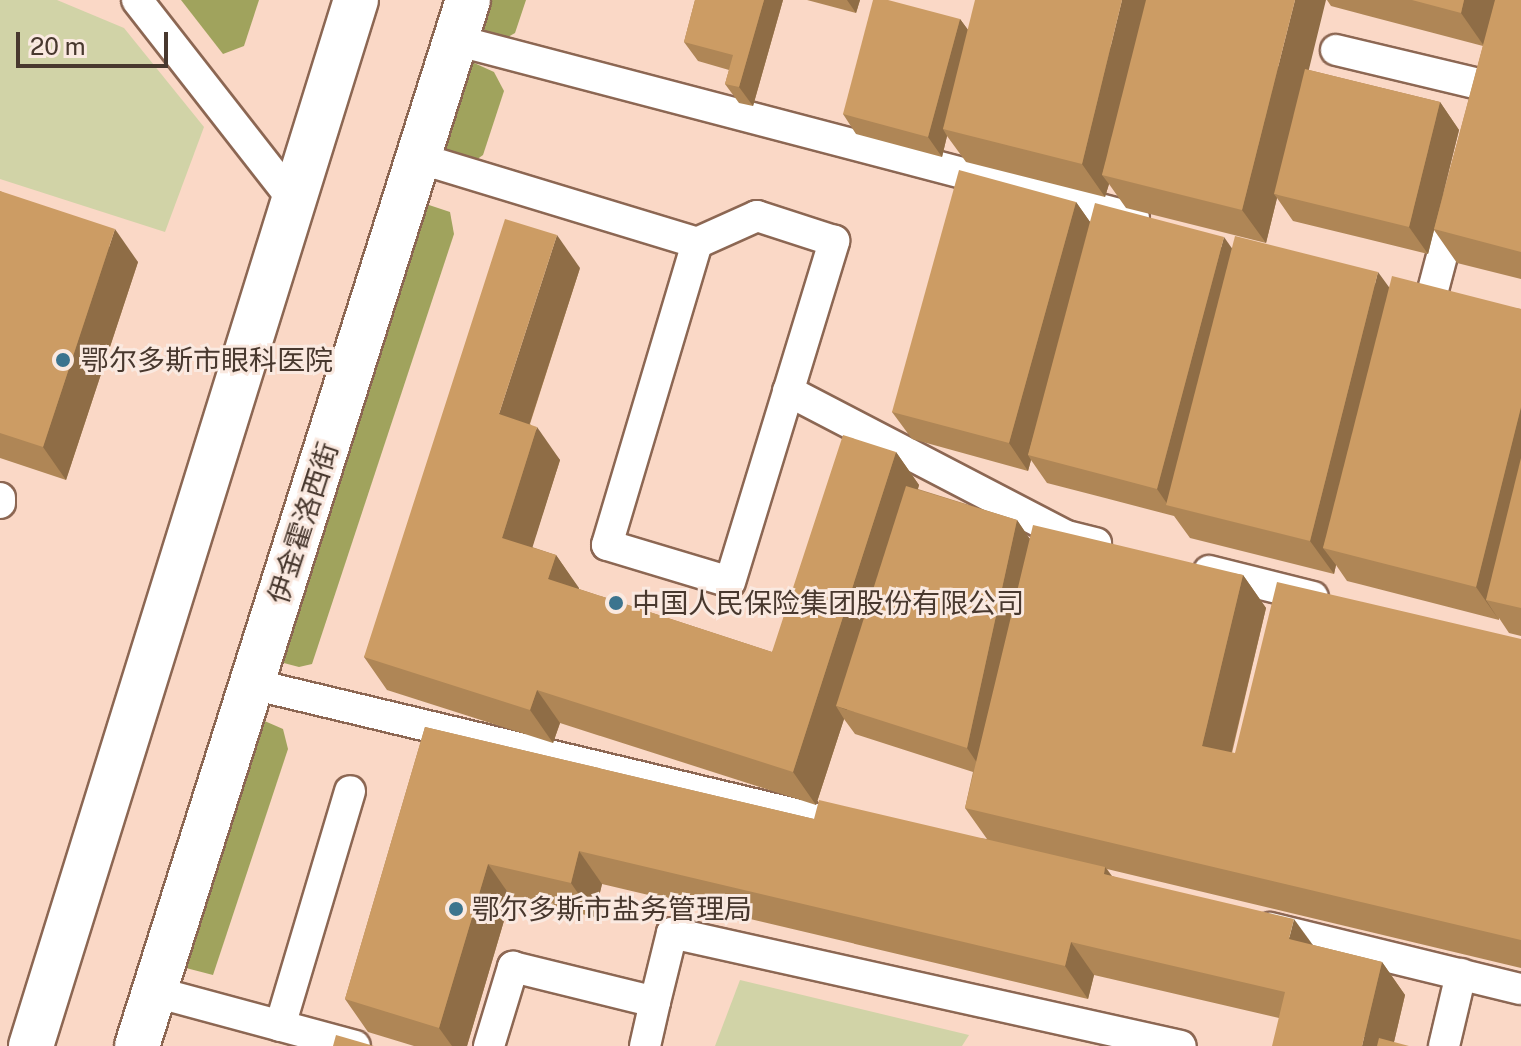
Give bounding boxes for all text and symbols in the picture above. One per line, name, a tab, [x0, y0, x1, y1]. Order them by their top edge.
scale bar	[20, 16, 172, 66]
text: 20 m	[30, 32, 86, 60]
place label: 鄂尔多斯市眼科医院	[81, 343, 333, 377]
marker: 鄂尔多斯市眼科医院	[52, 349, 74, 371]
street label: 伊金霍洛西街	[261, 438, 345, 608]
place label: 中国人民保险集团股份有限公司	[632, 586, 1024, 620]
marker: 中国人民保险集团股份有限公司	[607, 594, 625, 612]
place label: 鄂尔多斯市盐务管理局	[472, 892, 752, 926]
marker: 鄂尔多斯市盐务管理局	[447, 900, 465, 918]

